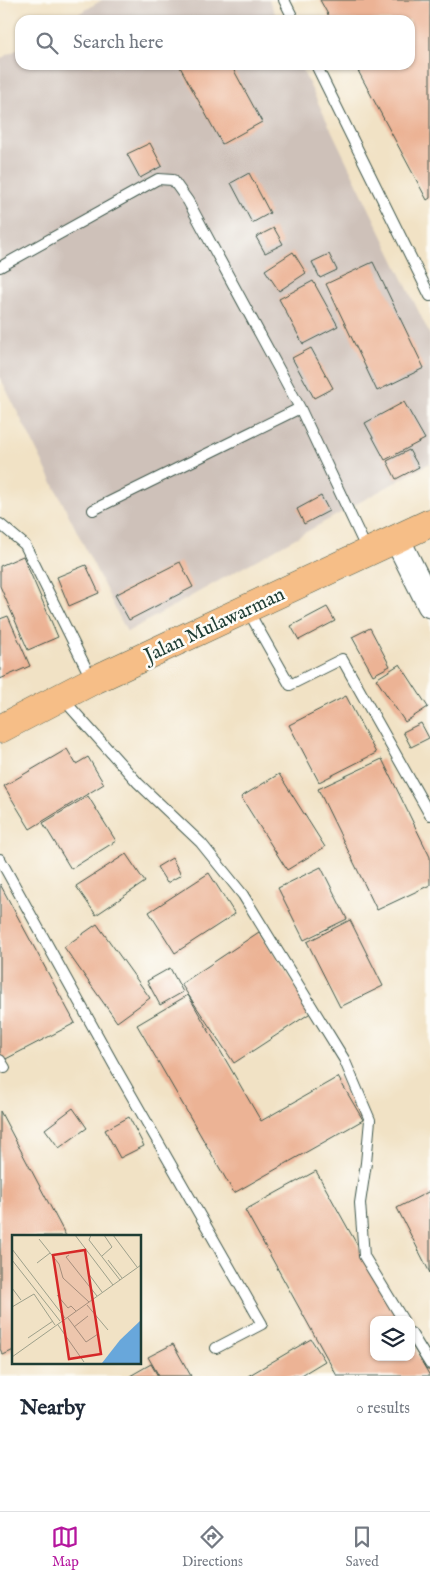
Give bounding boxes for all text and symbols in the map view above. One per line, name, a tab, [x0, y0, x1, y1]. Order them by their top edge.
search box	[15, 15, 415, 70]
icon: search	[33, 29, 61, 57]
text: Search here	[73, 31, 164, 55]
street label: Jalan Mulawarman	[139, 582, 289, 670]
inset map	[12, 1235, 141, 1364]
map controls	[370, 1316, 415, 1361]
button: layers	[370, 1316, 415, 1361]
text: Nearby	[20, 1395, 85, 1422]
text: 0 results	[356, 1399, 410, 1419]
tab: Map	[51, 1523, 79, 1571]
tab: Directions	[182, 1523, 243, 1571]
tab: Saved	[346, 1523, 379, 1571]

